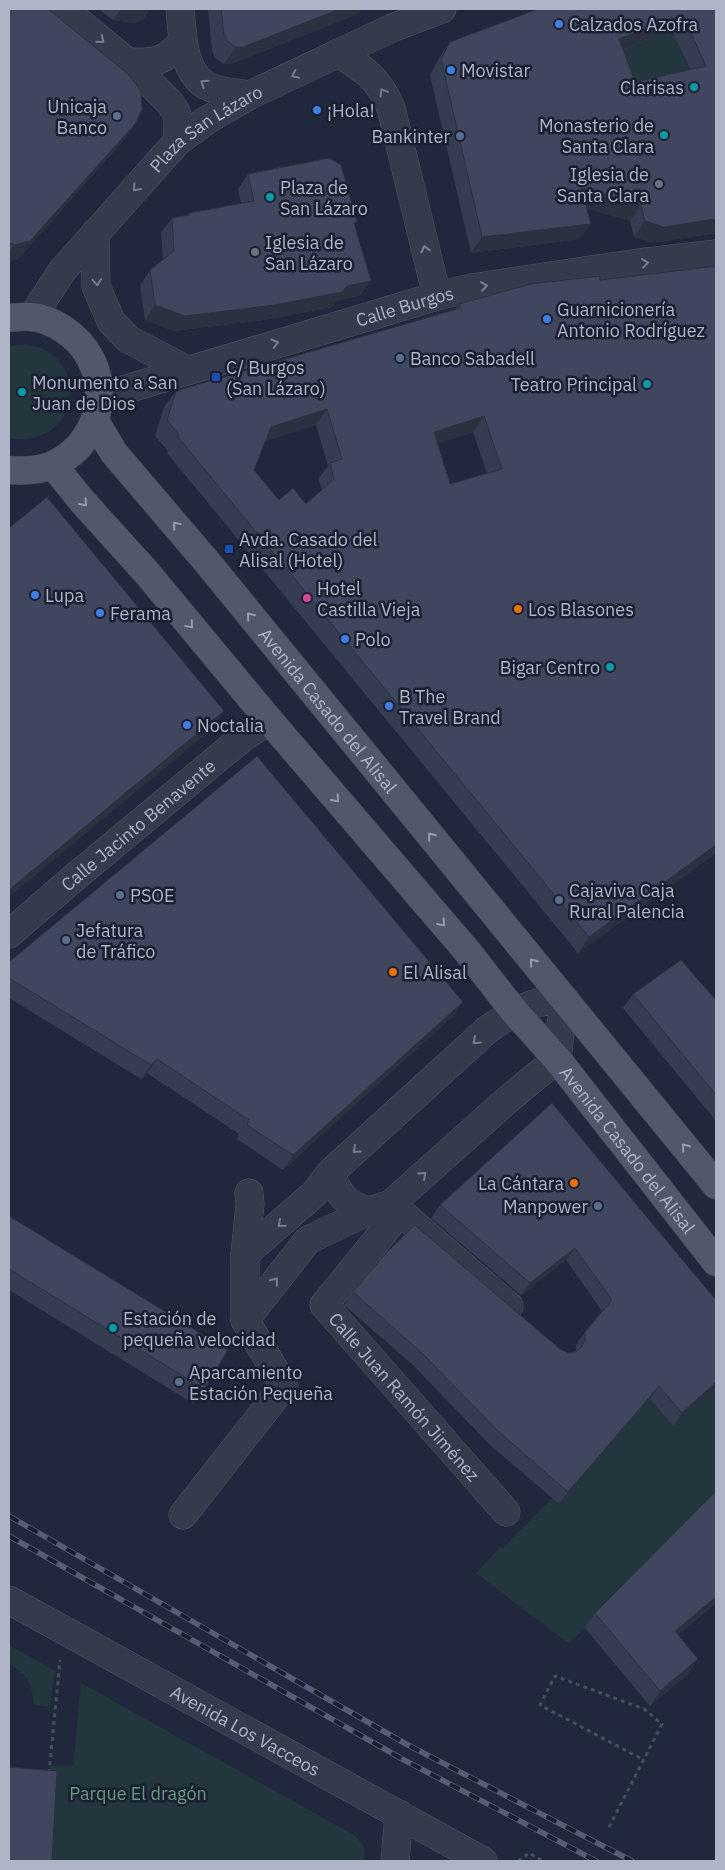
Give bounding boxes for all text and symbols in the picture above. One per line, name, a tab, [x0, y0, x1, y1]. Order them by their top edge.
place label: Calzados Azofra	[569, 13, 698, 36]
marker: Calzados Azofra	[553, 18, 565, 30]
one-way arrow	[95, 34, 104, 42]
place label: Movistar	[461, 59, 530, 82]
marker: Movistar	[445, 64, 457, 76]
one-way arrow	[291, 69, 300, 79]
place label: Clarisas	[620, 76, 684, 99]
street label: Plaza San Lázaro	[144, 79, 266, 177]
one-way arrow	[200, 80, 210, 89]
marker: Clarisas	[688, 81, 700, 93]
one-way arrow	[379, 89, 389, 98]
place label: Unicaja Banco	[47, 95, 107, 139]
place label: ¡Hola!	[327, 99, 375, 122]
marker: ¡Hola!	[311, 104, 323, 116]
marker: Unicaja Banco	[111, 110, 123, 122]
place label: Monasterio de Santa Clara	[539, 114, 654, 158]
place label: Bankinter	[371, 125, 450, 148]
marker: Monasterio de Santa Clara	[658, 129, 670, 141]
marker: Bankinter	[454, 130, 466, 142]
place label: Iglesia de Santa Clara	[557, 163, 649, 207]
place label: Plaza de San Lázaro	[280, 176, 368, 220]
marker: Iglesia de Santa Clara	[653, 178, 665, 190]
one-way arrow	[133, 183, 142, 192]
marker: Plaza de San Lázaro	[264, 191, 276, 203]
place label: Iglesia de San Lázaro	[265, 231, 353, 275]
one-way arrow	[420, 244, 431, 253]
marker: Iglesia de San Lázaro	[249, 246, 261, 258]
one-way arrow	[641, 258, 649, 268]
one-way arrow	[91, 278, 102, 286]
street label: Calle Burgos	[353, 281, 456, 331]
one-way arrow	[480, 282, 489, 292]
place label: Guarnicionería Antonio Rodríguez	[557, 298, 705, 342]
marker: Guarnicionería Antonio Rodríguez	[541, 313, 553, 325]
one-way arrow	[270, 339, 279, 349]
place label: Banco Sabadell	[410, 347, 535, 370]
marker: Banco Sabadell	[394, 352, 406, 364]
place label: C/ Burgos (San Lázaro)	[226, 356, 326, 400]
place label: Monumento a San Juan de Dios	[32, 371, 178, 415]
marker: C/ Burgos (San Lázaro)	[210, 371, 222, 383]
place label: Teatro Principal	[511, 373, 637, 396]
marker: Teatro Principal	[641, 378, 653, 390]
marker: Monumento a San Juan de Dios	[16, 386, 28, 398]
one-way arrow	[78, 497, 87, 506]
one-way arrow	[173, 522, 181, 531]
place label: Avda. Casado del Alisal (Hotel)	[239, 528, 378, 572]
marker: Avda. Casado del Alisal (Hotel)	[223, 543, 235, 555]
place label: Hotel Castilla Vieja	[317, 577, 421, 621]
place label: Lupa	[45, 584, 85, 607]
marker: Lupa	[29, 589, 41, 601]
marker: Hotel Castilla Vieja	[301, 592, 313, 604]
place label: Los Blasones	[528, 598, 634, 621]
place label: Ferama	[110, 602, 171, 625]
marker: Los Blasones	[512, 603, 524, 615]
marker: Ferama	[94, 607, 106, 619]
one-way arrow	[247, 612, 256, 621]
one-way arrow	[185, 620, 194, 629]
street label: Avenida Casado del Alisal	[254, 623, 402, 798]
place label: Polo	[355, 628, 391, 651]
marker: Polo	[339, 633, 351, 645]
place label: Bigar Centro	[500, 656, 600, 679]
marker: Bigar Centro	[604, 661, 616, 673]
place label: B The Travel Brand	[399, 685, 501, 729]
marker: B The Travel Brand	[383, 700, 395, 712]
place label: Noctalia	[197, 714, 264, 737]
marker: Noctalia	[181, 719, 193, 731]
street label: Calle Jacinto Benavente	[56, 754, 220, 896]
one-way arrow	[331, 794, 340, 803]
one-way arrow	[428, 833, 436, 842]
place label: Cajaviva Caja Rural Palencia	[569, 879, 685, 923]
place label: PSOE	[130, 884, 175, 907]
marker: PSOE	[114, 889, 126, 901]
marker: Cajaviva Caja Rural Palencia	[553, 894, 565, 906]
one-way arrow	[437, 917, 446, 926]
place label: Jefatura de Tráfico	[76, 919, 155, 963]
marker: Jefatura de Tráfico	[60, 934, 72, 946]
one-way arrow	[531, 959, 539, 968]
place label: El Alisal	[403, 961, 467, 984]
marker: El Alisal	[387, 966, 399, 978]
one-way arrow	[473, 1035, 482, 1044]
street label: Avenida Casado del Alisal	[555, 1061, 701, 1238]
one-way arrow	[352, 1144, 361, 1153]
one-way arrow	[683, 1144, 691, 1153]
one-way arrow	[418, 1172, 427, 1181]
place label: La Cántara	[478, 1172, 564, 1195]
marker: La Cántara	[568, 1177, 580, 1189]
place label: Manpower	[503, 1195, 588, 1218]
marker: Manpower	[592, 1200, 604, 1212]
one-way arrow	[277, 1218, 286, 1227]
one-way arrow	[270, 1278, 278, 1287]
place label: Estación de pequeña velocidad	[123, 1307, 276, 1351]
street label: Calle Juan Ramón Jiménez	[324, 1307, 485, 1486]
marker: Estación de pequeña velocidad	[107, 1322, 119, 1334]
place label: Aparcamiento Estación Pequeña	[189, 1361, 333, 1405]
marker: Aparcamiento Estación Pequeña	[173, 1376, 185, 1388]
street label: Avenida Los Vacceos	[167, 1680, 324, 1781]
park label: Parque El dragón	[69, 1782, 207, 1805]

